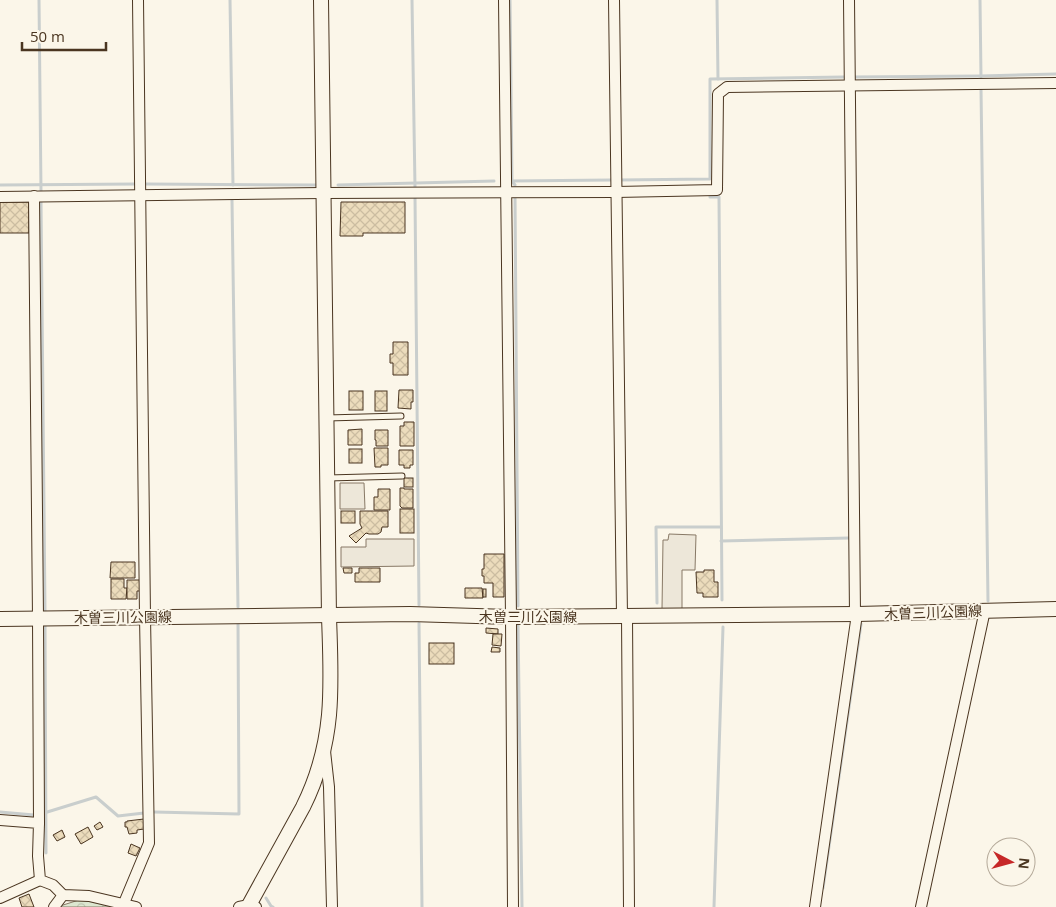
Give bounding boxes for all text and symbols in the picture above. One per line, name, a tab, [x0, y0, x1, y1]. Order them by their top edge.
scale bar	[22, 20, 106, 52]
text: 50 m	[30, 26, 65, 46]
street label: 木曽三川公園線	[884, 601, 982, 623]
street label: 木曽三川公園線	[74, 607, 172, 627]
street label: 木曽三川公園線	[479, 607, 577, 626]
north arrow	[986, 837, 1036, 887]
text: N	[1014, 857, 1034, 870]

